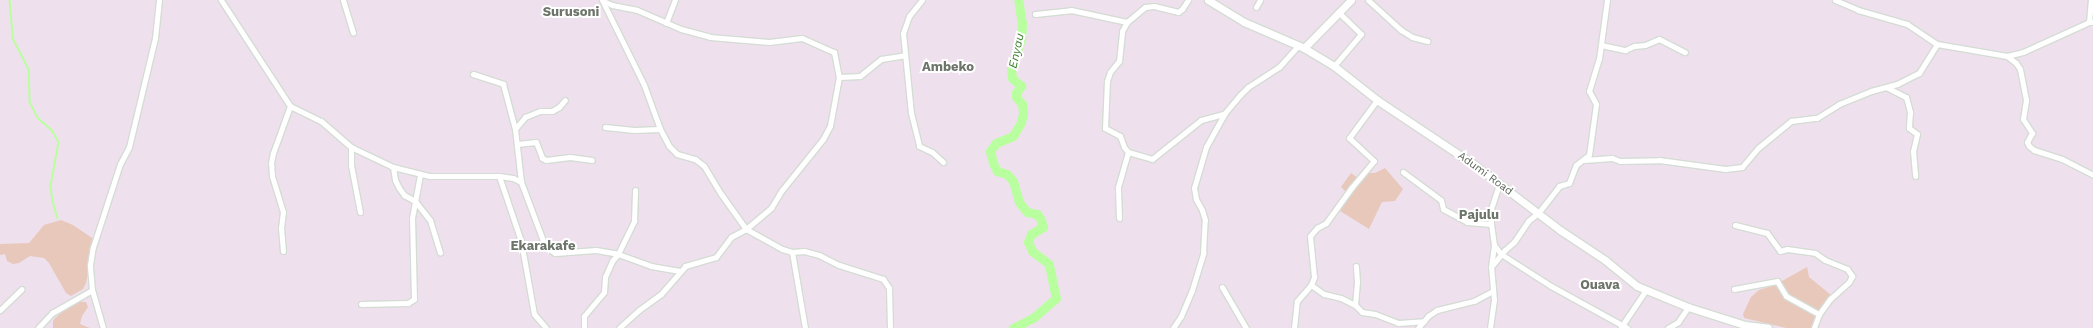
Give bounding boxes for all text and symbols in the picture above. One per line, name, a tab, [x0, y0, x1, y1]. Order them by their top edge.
district label: Surusoni	[543, 4, 599, 20]
water label: Enyau	[1006, 32, 1028, 70]
district label: Ambeko	[922, 59, 974, 75]
street label: Adumi Road	[1455, 150, 1515, 198]
district label: Pajulu	[1459, 207, 1499, 223]
district label: Ekarakafe	[510, 238, 576, 254]
district label: Ouava	[1580, 277, 1620, 293]

